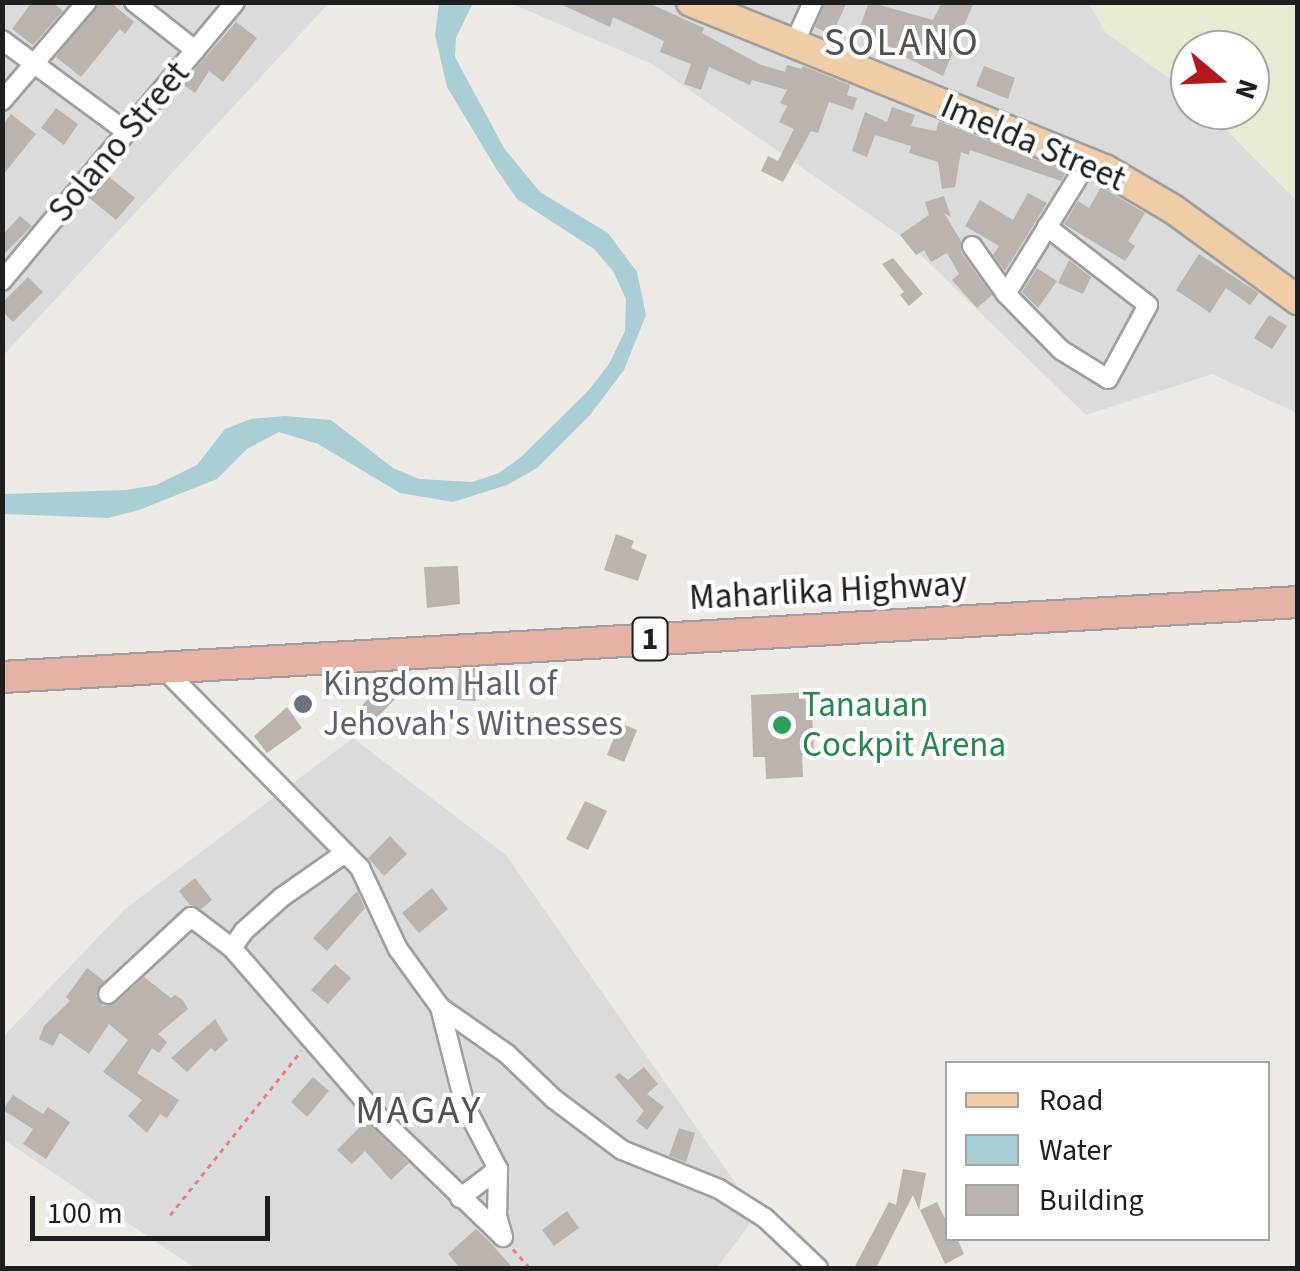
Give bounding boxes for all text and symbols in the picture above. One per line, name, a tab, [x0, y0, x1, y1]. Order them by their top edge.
district label: SOLANO	[824, 19, 980, 67]
north arrow	[1170, 30, 1270, 130]
street label: Solano Street	[40, 53, 198, 231]
text: N	[1225, 74, 1268, 104]
street label: Imelda Street	[934, 85, 1132, 201]
street label: Maharlika Highway	[688, 563, 968, 619]
road number: 1	[630, 612, 670, 666]
place label: Kingdom Hall of Jehovah's Witnesses	[323, 663, 623, 745]
place label: Tanauan Cockpit Arena	[802, 684, 1006, 766]
marker: Kingdom Hall of Jehovah's Witnesses	[292, 693, 314, 715]
marker: Tanauan Cockpit Arena	[771, 714, 793, 736]
legend	[945, 1061, 1270, 1241]
text: Road	[1039, 1079, 1103, 1122]
district label: MAGAY	[355, 1087, 483, 1135]
text: Water	[1039, 1129, 1112, 1172]
scale bar	[35, 1176, 275, 1238]
text: Building	[1039, 1179, 1144, 1222]
text: 100 m	[47, 1192, 123, 1235]

